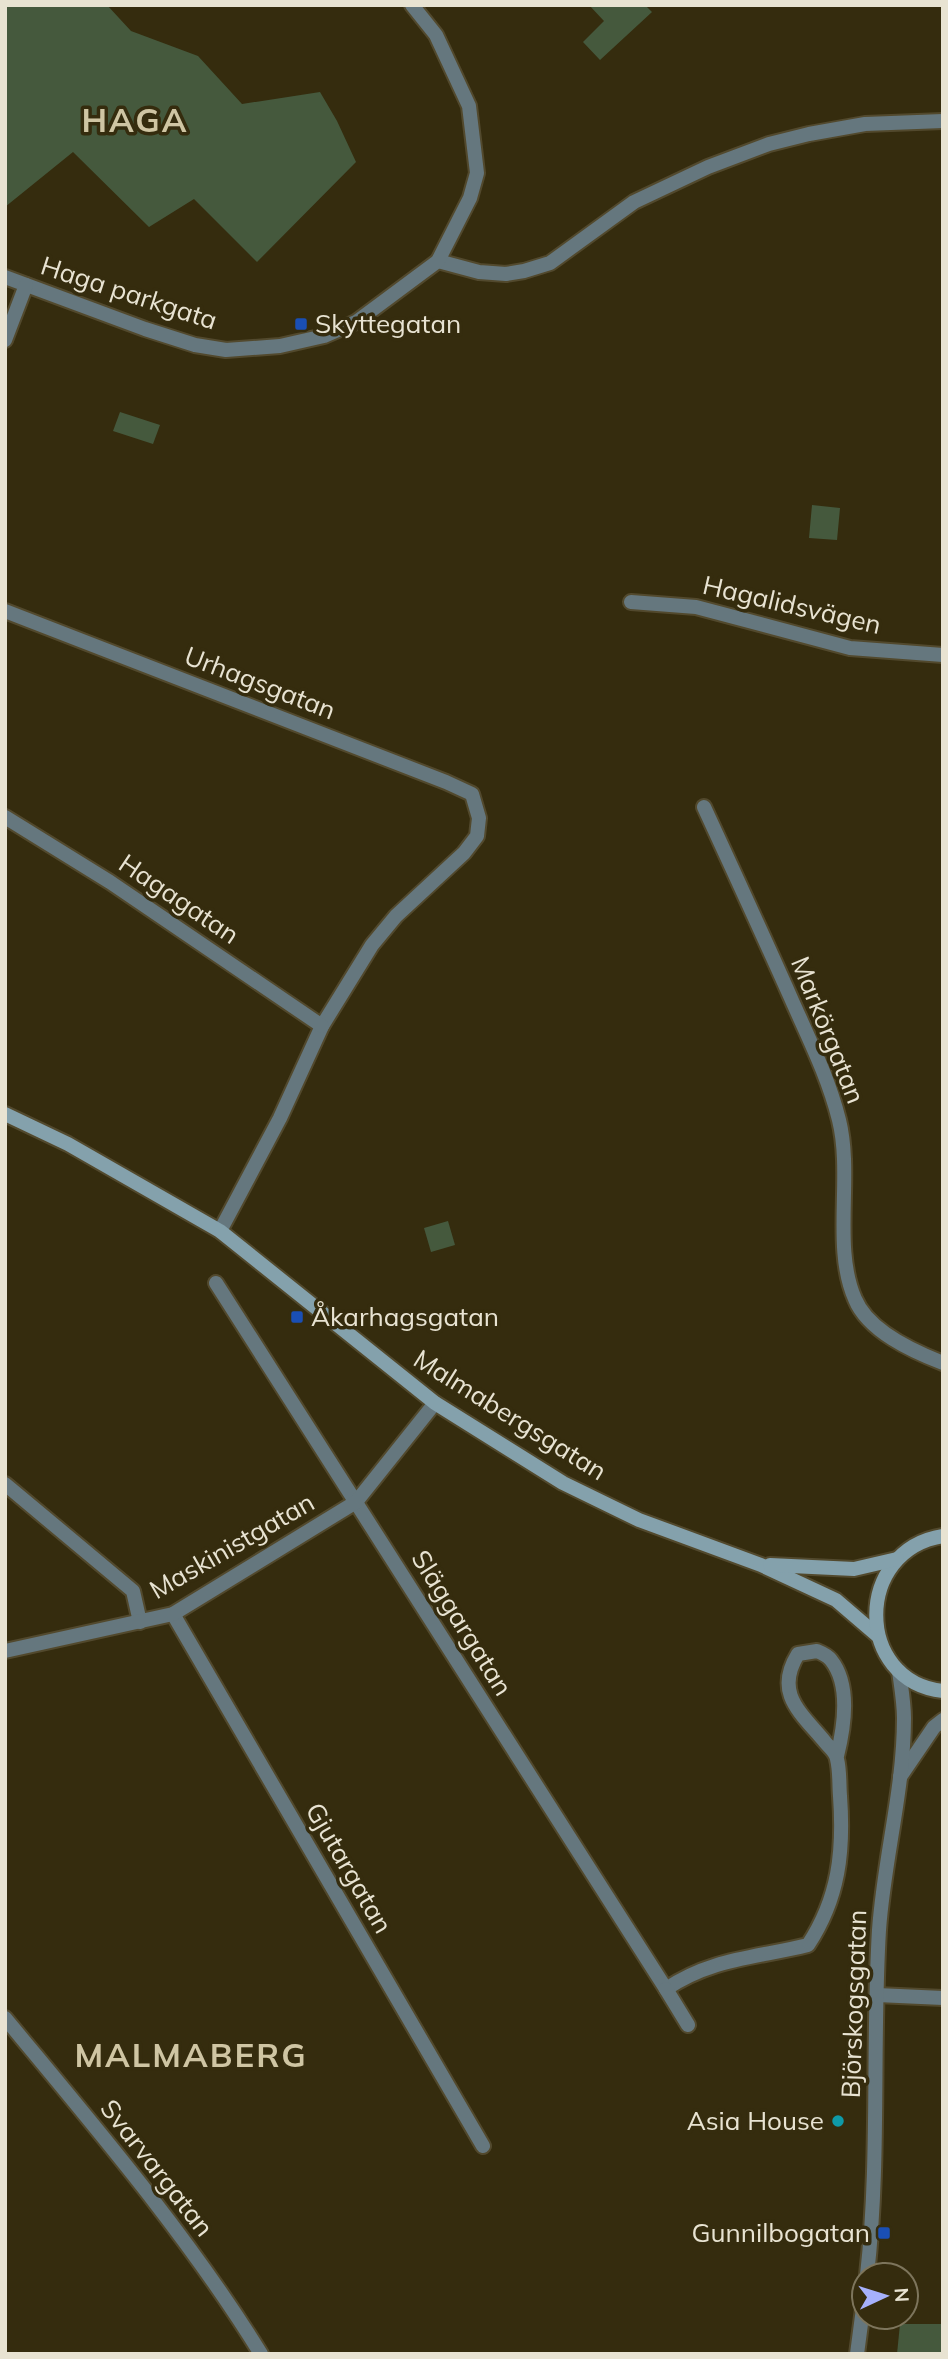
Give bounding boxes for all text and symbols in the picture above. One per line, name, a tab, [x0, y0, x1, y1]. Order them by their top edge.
district label: HAGA	[82, 99, 188, 140]
street label: Haga parkgata	[37, 249, 221, 337]
place label: Skyttegatan	[315, 307, 461, 340]
marker: Skyttegatan	[293, 316, 309, 332]
street label: Hagalidsvägen	[700, 568, 884, 641]
street label: Urhagsgatan	[180, 639, 340, 726]
street label: Hagagatan	[113, 846, 246, 951]
street label: Markörgatan	[784, 951, 873, 1108]
place label: Åkarhagsgatan	[311, 1300, 499, 1333]
marker: Åkarhagsgatan	[289, 1309, 305, 1325]
street label: Malmabergsgatan	[408, 1342, 613, 1487]
street label: Maskinistgatan	[143, 1485, 320, 1606]
street label: Släggargatan	[405, 1544, 520, 1702]
street label: Gjutargatan	[299, 1797, 400, 1939]
street label: Björskogsgatan	[834, 1909, 873, 2099]
district label: MALMABERG	[74, 2034, 308, 2075]
street label: Svarvargatan	[94, 2093, 221, 2243]
place label: Asia House	[687, 2104, 824, 2137]
marker: Asia House	[830, 2113, 846, 2129]
place label: Gunnilbogatan	[691, 2216, 870, 2249]
marker: Gunnilbogatan	[876, 2225, 892, 2241]
north arrow	[850, 2261, 920, 2331]
text: N	[889, 2287, 914, 2303]

